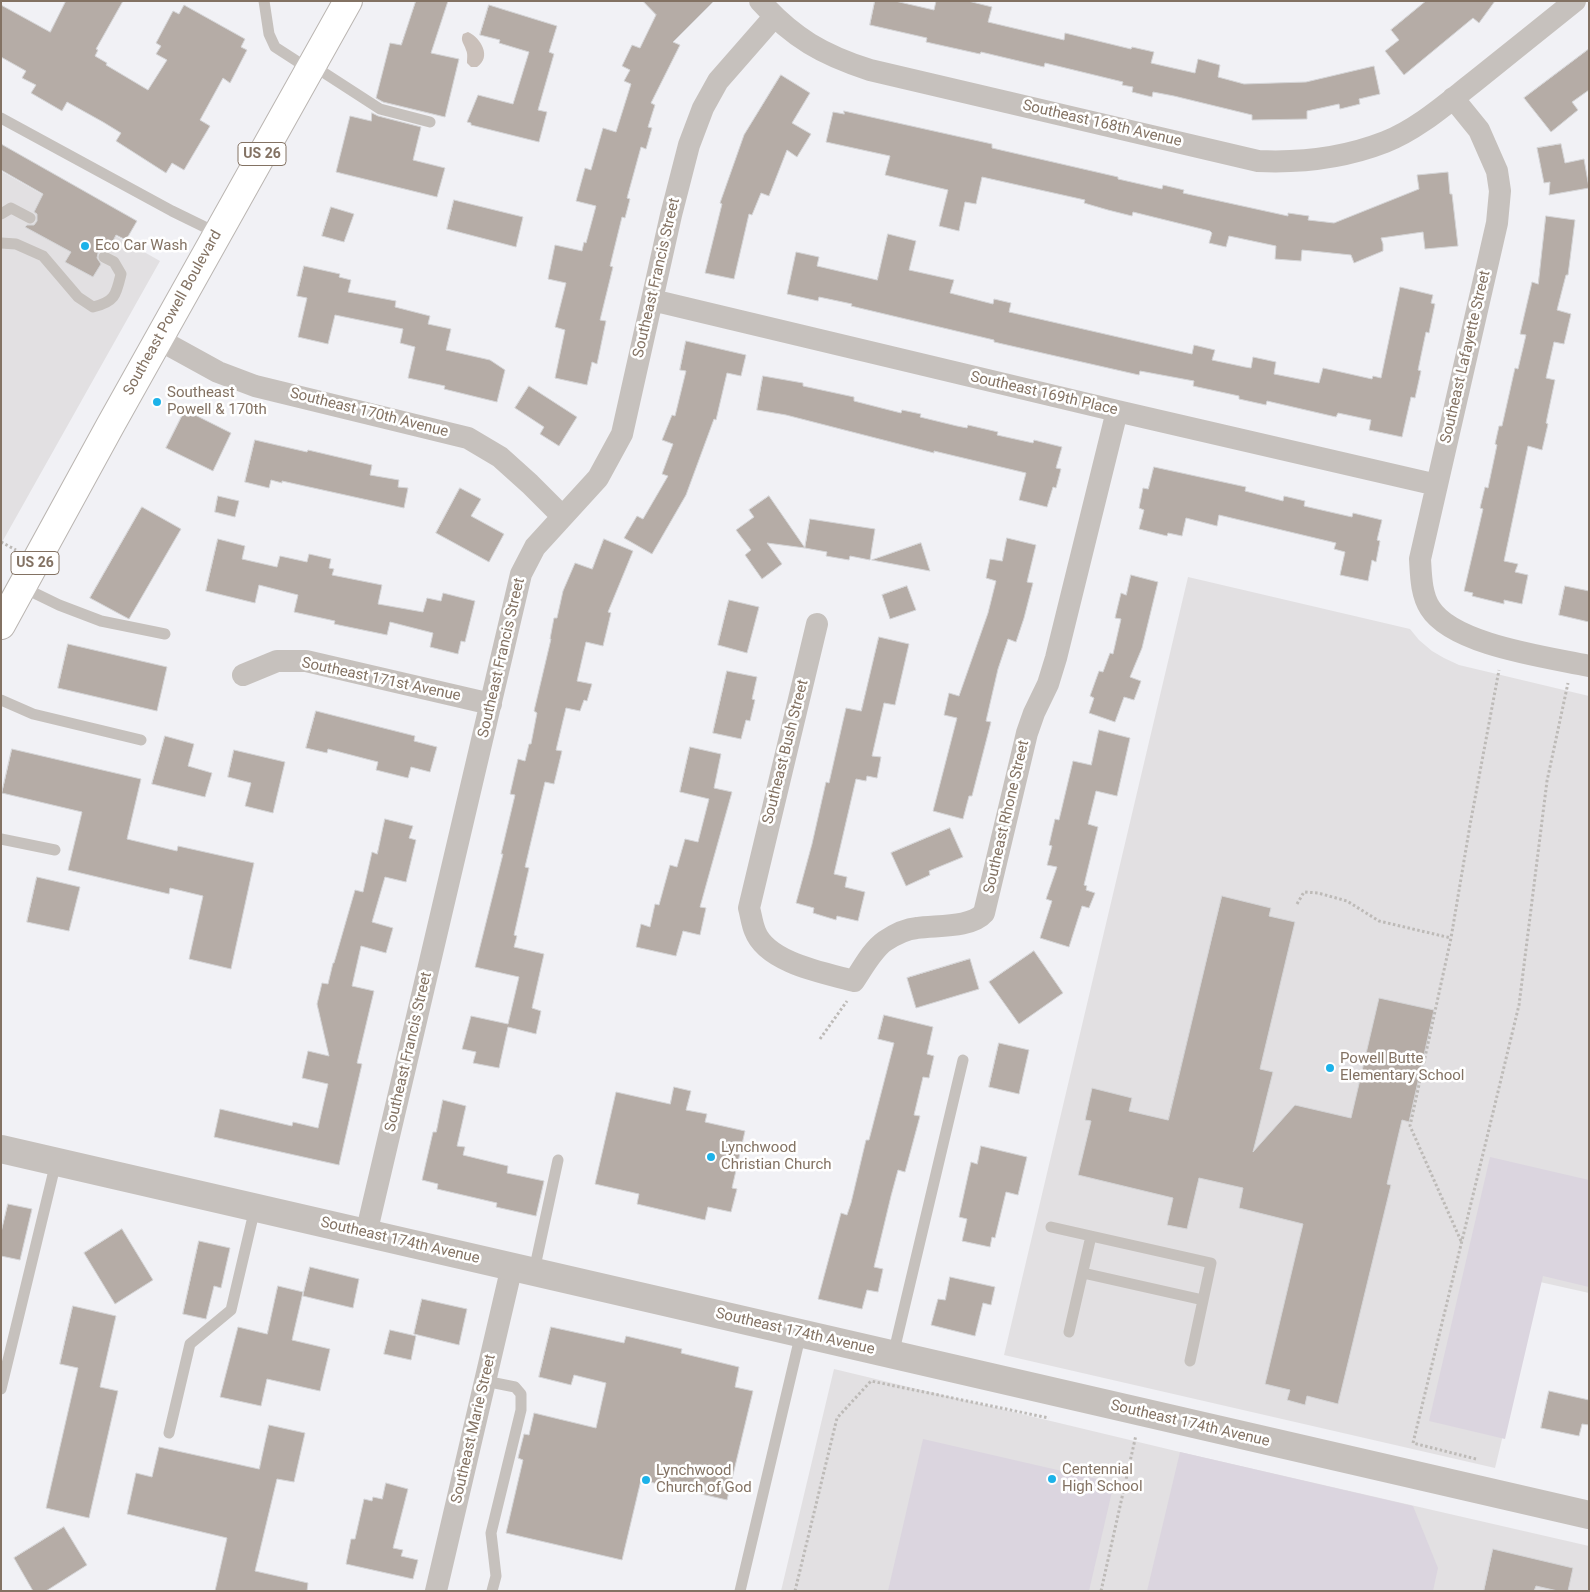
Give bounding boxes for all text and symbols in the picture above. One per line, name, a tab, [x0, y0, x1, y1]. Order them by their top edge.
street label: Southeast 168th Avenue	[1021, 97, 1183, 151]
road number: US 26	[238, 142, 286, 166]
street label: Southeast Francis Street	[630, 196, 684, 360]
street label: Southeast Powell Boulevard	[120, 227, 226, 399]
place label: Eco Car Wash	[95, 237, 187, 255]
marker: Eco Car Wash	[79, 240, 91, 252]
street label: Southeast Lafayette Street	[1437, 269, 1495, 445]
street label: Southeast 169th Place	[969, 368, 1119, 420]
place label: Southeast Powell & 170th	[167, 384, 267, 419]
street label: Southeast 170th Avenue	[288, 385, 450, 441]
marker: Southeast Powell & 170th	[151, 396, 163, 408]
road number: US 26	[11, 552, 59, 574]
street label: Southeast Francis Street	[475, 576, 529, 740]
street label: Southeast 171st Avenue	[300, 654, 462, 706]
street label: Southeast Bush Street	[759, 678, 813, 826]
street label: Southeast Rhone Street	[981, 739, 1033, 895]
street label: Southeast Francis Street	[382, 970, 436, 1134]
place label: Powell Butte Elementary School	[1340, 1050, 1464, 1085]
marker: Powell Butte Elementary School	[1324, 1062, 1336, 1074]
place label: Lynchwood Christian Church	[721, 1139, 832, 1174]
marker: Lynchwood Christian Church	[705, 1151, 717, 1163]
street label: Southeast 174th Avenue	[319, 1214, 481, 1268]
street label: Southeast 174th Avenue	[714, 1305, 876, 1359]
street label: Southeast Marie Street	[448, 1353, 500, 1505]
street label: Southeast 174th Avenue	[1109, 1397, 1271, 1451]
place label: Centennial High School	[1062, 1461, 1143, 1496]
place label: Lynchwood Church of God	[656, 1462, 752, 1497]
marker: Centennial High School	[1046, 1473, 1058, 1485]
marker: Lynchwood Church of God	[640, 1474, 652, 1486]

